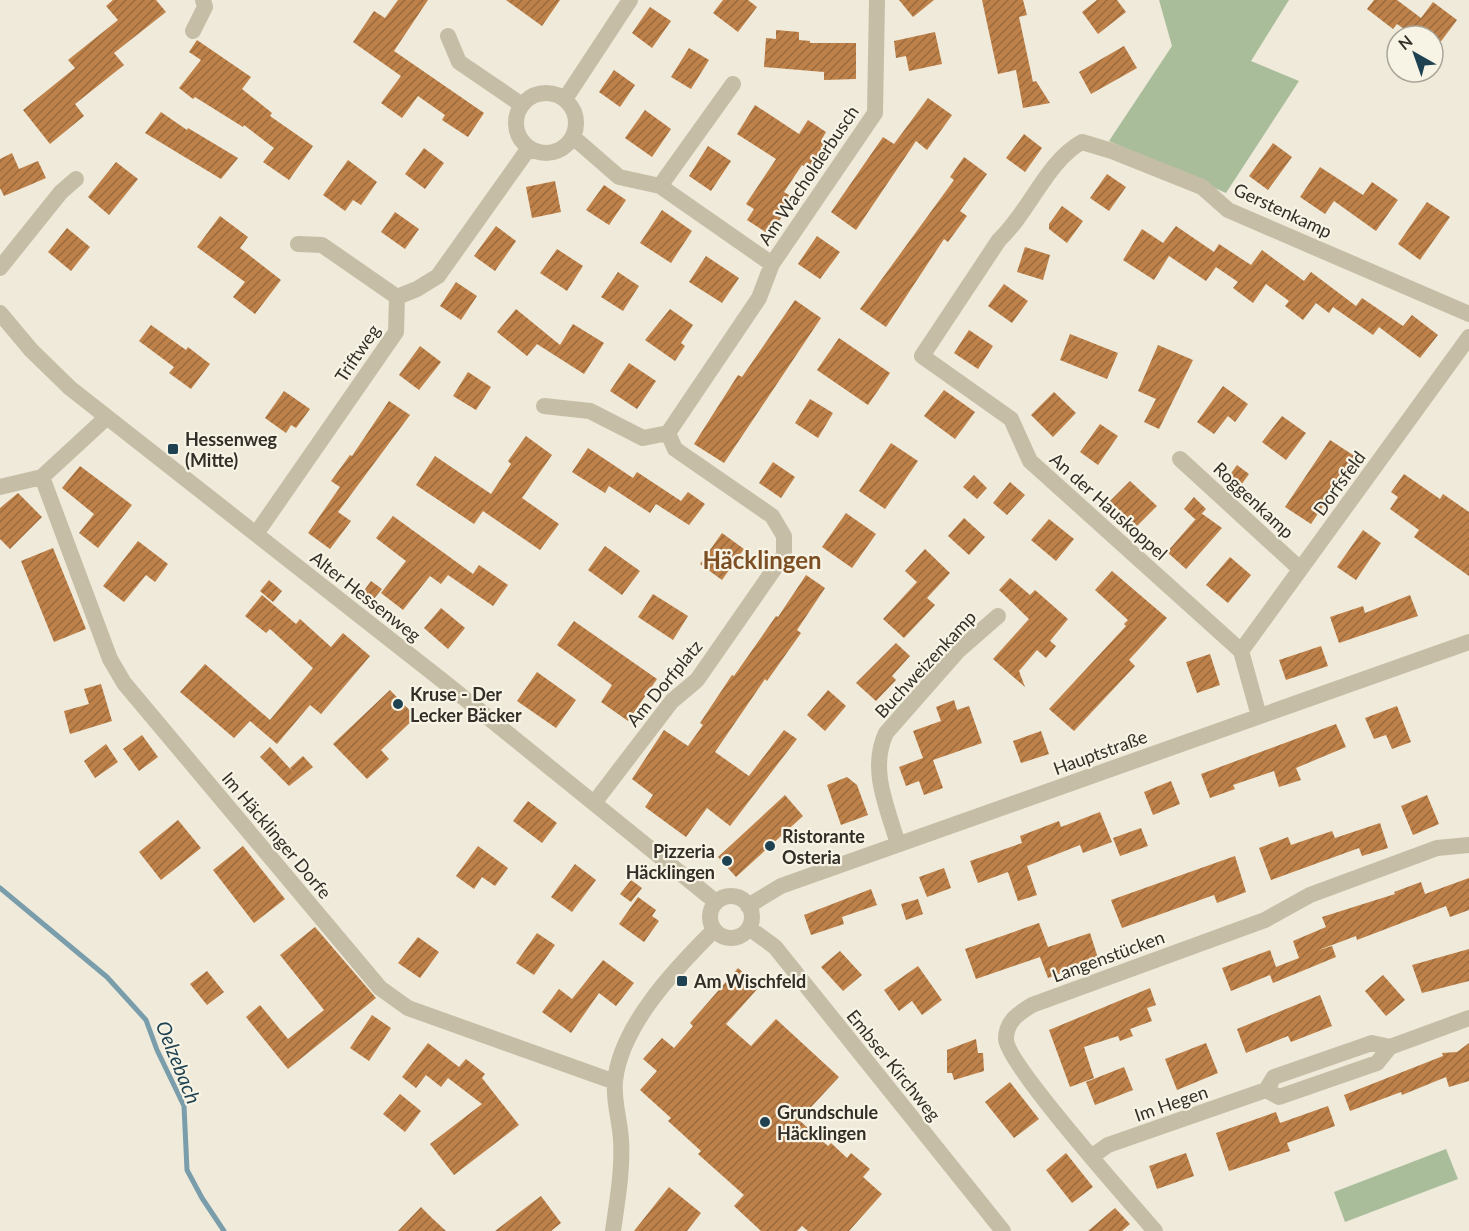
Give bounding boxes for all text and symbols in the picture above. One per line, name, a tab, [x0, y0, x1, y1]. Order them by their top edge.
north arrow	[1385, 24, 1445, 84]
text: N	[1394, 31, 1416, 53]
street label: Am Wacholderbusch	[753, 101, 863, 249]
street label: Gerstenkamp	[1230, 178, 1336, 242]
street label: Triftweg	[330, 320, 384, 386]
place label: Hessenweg (Mitte)	[185, 428, 278, 471]
marker: Hessenweg (Mitte)	[166, 442, 180, 456]
street label: Dorfsfeld	[1308, 446, 1370, 520]
street label: An der Hauskoppel	[1046, 448, 1172, 564]
street label: Roggenkamp	[1209, 457, 1299, 543]
district label: Häcklingen	[702, 545, 822, 574]
street label: Alter Hessenweg	[306, 546, 426, 646]
street label: Buchweizenkamp	[870, 606, 980, 722]
street label: Am Dorfplatz	[622, 635, 706, 731]
place label: Kruse - Der Lecker Bäcker	[410, 683, 522, 726]
marker: Kruse - Der Lecker Bäcker	[391, 697, 405, 711]
street label: Hauptstraße	[1050, 725, 1150, 779]
street label: Im Häcklinger Dorfe	[218, 767, 336, 903]
place label: Ristorante Osteria	[782, 825, 865, 868]
marker: Ristorante Osteria	[763, 839, 777, 853]
place label: Pizzeria Häcklingen	[626, 840, 715, 883]
marker: Pizzeria Häcklingen	[720, 854, 734, 868]
street label: Langenstücken	[1049, 925, 1167, 987]
place label: Am Wischfeld	[693, 970, 806, 992]
marker: Am Wischfeld	[675, 974, 689, 988]
street label: Embser Kirchweg	[842, 1005, 946, 1125]
water label: Oelzebach	[152, 1017, 206, 1107]
street label: Im Hegen	[1131, 1080, 1211, 1126]
place label: Grundschule Häcklingen	[777, 1101, 879, 1144]
marker: Grundschule Häcklingen	[758, 1115, 772, 1129]

